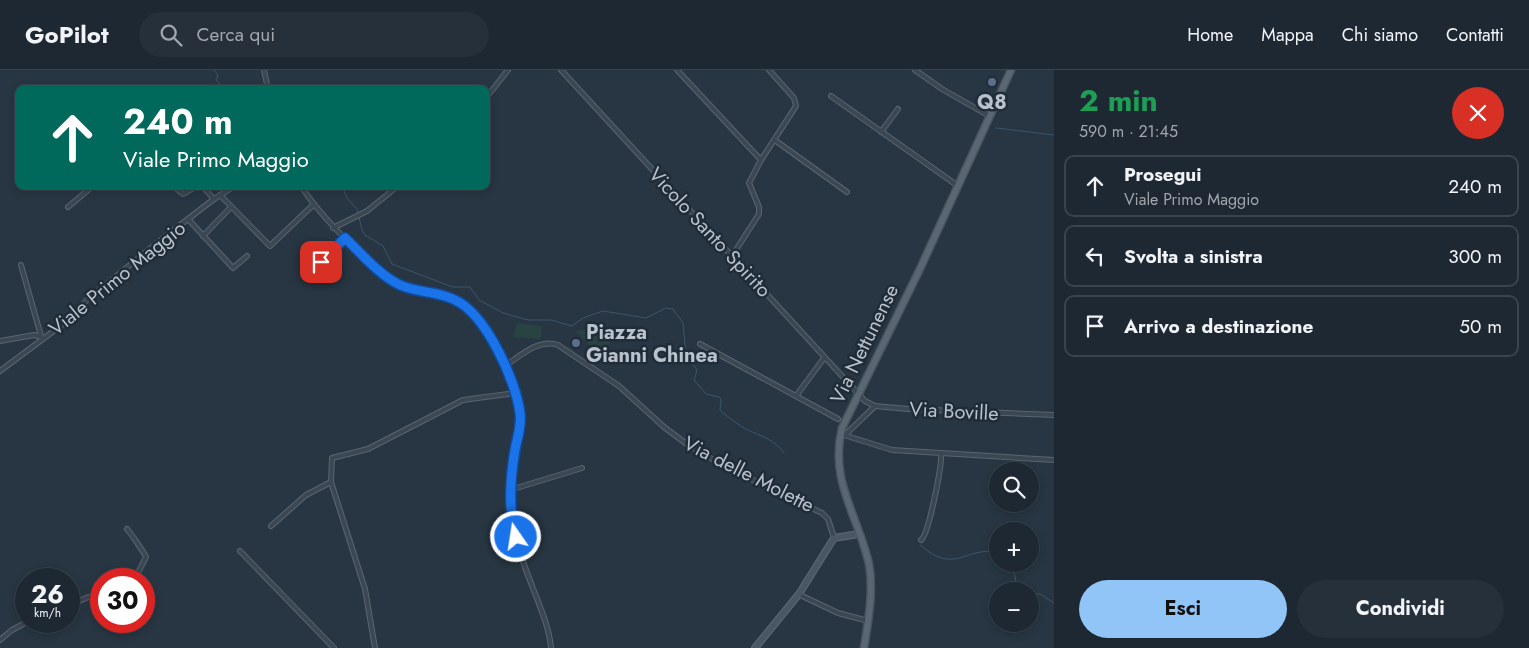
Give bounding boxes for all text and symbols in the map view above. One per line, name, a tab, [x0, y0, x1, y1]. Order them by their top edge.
search box	[139, 12, 489, 57]
text: GoPilot	[25, 17, 109, 52]
icon: search	[157, 21, 185, 49]
text: Cerca qui	[197, 21, 275, 48]
text: Home	[1187, 22, 1233, 48]
text: Mappa	[1261, 22, 1314, 48]
text: Chi siamo	[1342, 22, 1418, 48]
text: Contatti	[1446, 22, 1504, 48]
marker: Q8	[986, 76, 998, 88]
text: 2 min	[1079, 79, 1158, 122]
button: close	[1452, 87, 1504, 139]
place label: Q8	[977, 88, 1007, 117]
text: 240 m	[123, 97, 233, 147]
icon: ahead	[40, 105, 105, 170]
text: 590 m · 21:45	[1079, 120, 1178, 143]
text: Viale Primo Maggio	[123, 143, 309, 175]
street label: Vicolo Santo Spirito	[642, 161, 778, 304]
text: Prosegui	[1124, 161, 1202, 188]
icon: ahead	[1081, 172, 1109, 200]
text: 240 m	[1448, 173, 1502, 200]
text: Viale Primo Maggio	[1124, 188, 1259, 211]
street label: Viale Primo Maggio	[43, 214, 192, 343]
pin	[300, 241, 342, 283]
icon: left	[1081, 242, 1109, 270]
text: Svolta a sinistra	[1124, 243, 1263, 270]
text: 300 m	[1448, 243, 1502, 270]
icon: arrive	[307, 248, 335, 276]
street label: Via Nettunense	[823, 280, 906, 409]
icon: arrive	[1081, 312, 1109, 340]
text: Arrivo a destinazione	[1124, 313, 1313, 340]
text: 50 m	[1459, 313, 1502, 340]
place label: Piazza Gianni Chinea	[586, 318, 718, 370]
marker: Piazza Gianni Chinea	[570, 337, 582, 349]
street label: Via Boville	[909, 395, 999, 428]
street label: Via delle Molette	[678, 429, 819, 520]
map controls	[989, 462, 1039, 632]
button: search	[989, 462, 1039, 512]
position arrow	[489, 510, 541, 562]
button: +	[989, 522, 1039, 572]
speed limit sign: 30	[90, 568, 155, 633]
text: 26	[31, 576, 64, 612]
button: Esci	[1079, 580, 1287, 638]
button: Condividi	[1297, 580, 1504, 638]
button: −	[989, 582, 1039, 632]
text: km/h	[34, 604, 61, 622]

